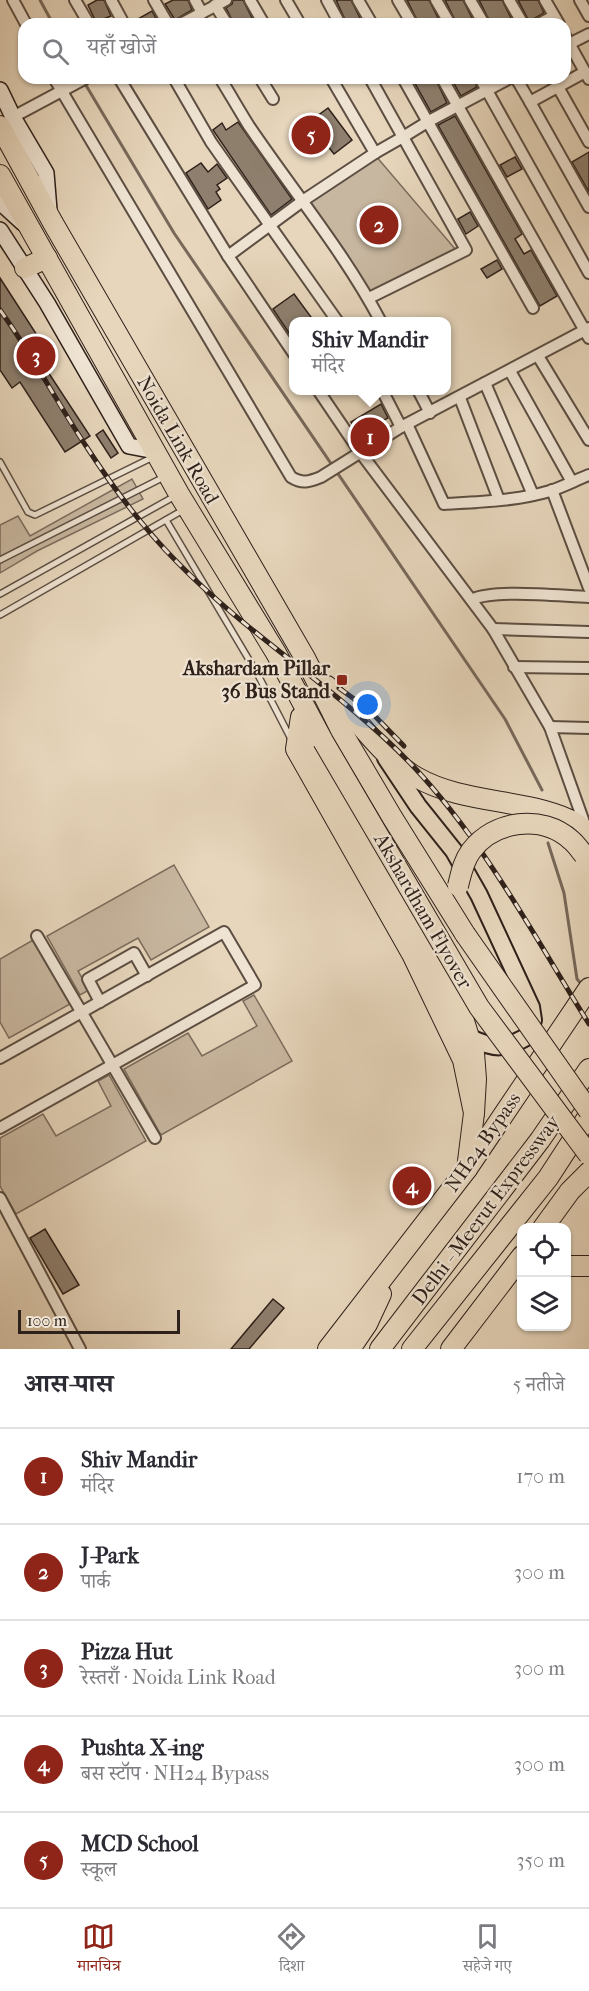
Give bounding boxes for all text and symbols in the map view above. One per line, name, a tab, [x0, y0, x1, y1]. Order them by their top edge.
search box	[18, 18, 571, 84]
text: यहाँ खोजें	[87, 34, 156, 60]
icon: search	[39, 35, 72, 68]
pin: 5	[292, 112, 330, 158]
pin: 2	[360, 202, 398, 248]
popup	[289, 317, 451, 395]
text: Shiv Mandir	[312, 327, 428, 353]
pin: 3	[16, 334, 56, 378]
text: मंदिर	[312, 354, 345, 377]
street label: Noida Link Road	[132, 372, 224, 509]
pin: 1	[350, 414, 389, 460]
place label: Akshardam Pillar 36 Bus Stand	[181, 657, 331, 703]
marker: Akshardam Pillar 36 Bus Stand	[335, 673, 349, 687]
your location	[353, 690, 382, 719]
street label: Akshardham Flyover	[369, 828, 477, 993]
street label: NH24 Bypass	[440, 1088, 526, 1196]
street label: Delhi - Meerut Expressway	[407, 1110, 566, 1309]
pin: 4	[392, 1164, 432, 1208]
map controls	[517, 1223, 571, 1331]
button: locate	[517, 1223, 571, 1277]
button: layers	[517, 1277, 571, 1331]
scale bar	[18, 1307, 180, 1334]
text: 100 m	[27, 1311, 67, 1330]
text: आस-पास	[24, 1368, 113, 1399]
text: 5 नतीजे	[513, 1373, 565, 1396]
text: Shiv Mandir	[81, 1447, 197, 1473]
text: 1	[40, 1465, 47, 1488]
text: 170 m	[516, 1465, 565, 1488]
text: मंदिर	[81, 1474, 114, 1497]
text: J-Park	[81, 1543, 139, 1569]
text: 2	[38, 1561, 49, 1584]
text: 300 m	[514, 1561, 565, 1584]
text: पार्क	[81, 1570, 110, 1593]
text: Pizza Hut	[81, 1639, 173, 1665]
text: 3	[39, 1657, 48, 1680]
text: 300 m	[514, 1657, 565, 1680]
text: रेस्तराँ · Noida Link Road	[81, 1666, 276, 1689]
text: Pushta X-ing	[81, 1735, 204, 1761]
text: 4	[38, 1753, 49, 1776]
text: 300 m	[514, 1753, 565, 1776]
text: बस स्टॉप · NH24 Bypass	[81, 1762, 269, 1785]
text: MCD School	[81, 1831, 199, 1857]
text: 5	[39, 1849, 48, 1872]
text: 350 m	[516, 1849, 565, 1872]
text: स्कूल	[81, 1858, 117, 1881]
tab: मानचित्र	[77, 1920, 121, 1981]
tab: दिशा	[275, 1920, 308, 1981]
tab: सहेजे गए	[463, 1920, 512, 1981]

